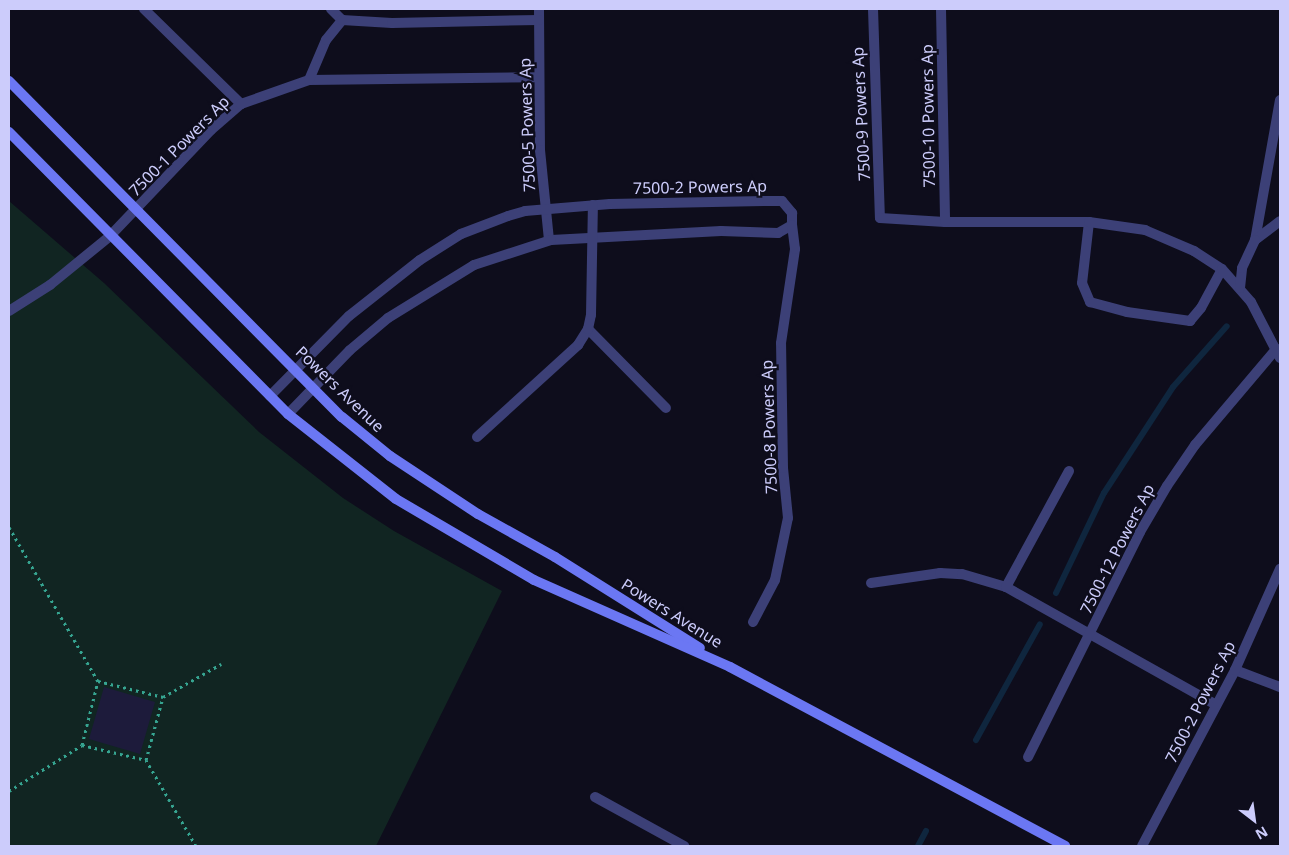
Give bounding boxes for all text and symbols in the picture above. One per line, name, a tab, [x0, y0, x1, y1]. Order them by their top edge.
street label: 7500-10 Powers Ap	[917, 44, 939, 188]
street label: 7500-9 Powers Ap	[848, 46, 874, 182]
street label: 7500-5 Powers Ap	[515, 58, 539, 192]
street label: 7500-1 Powers Ap	[125, 92, 233, 200]
street label: 7500-2 Powers Ap	[633, 176, 767, 198]
street label: Powers Avenue	[292, 342, 388, 436]
street label: 7500-8 Powers Ap	[757, 360, 781, 494]
street label: 7500-12 Powers Ap	[1076, 481, 1158, 617]
street label: Powers Avenue	[618, 574, 726, 652]
street label: 7500-2 Powers Ap	[1161, 638, 1239, 766]
north arrow	[1229, 795, 1279, 845]
text: N	[1252, 822, 1271, 844]

